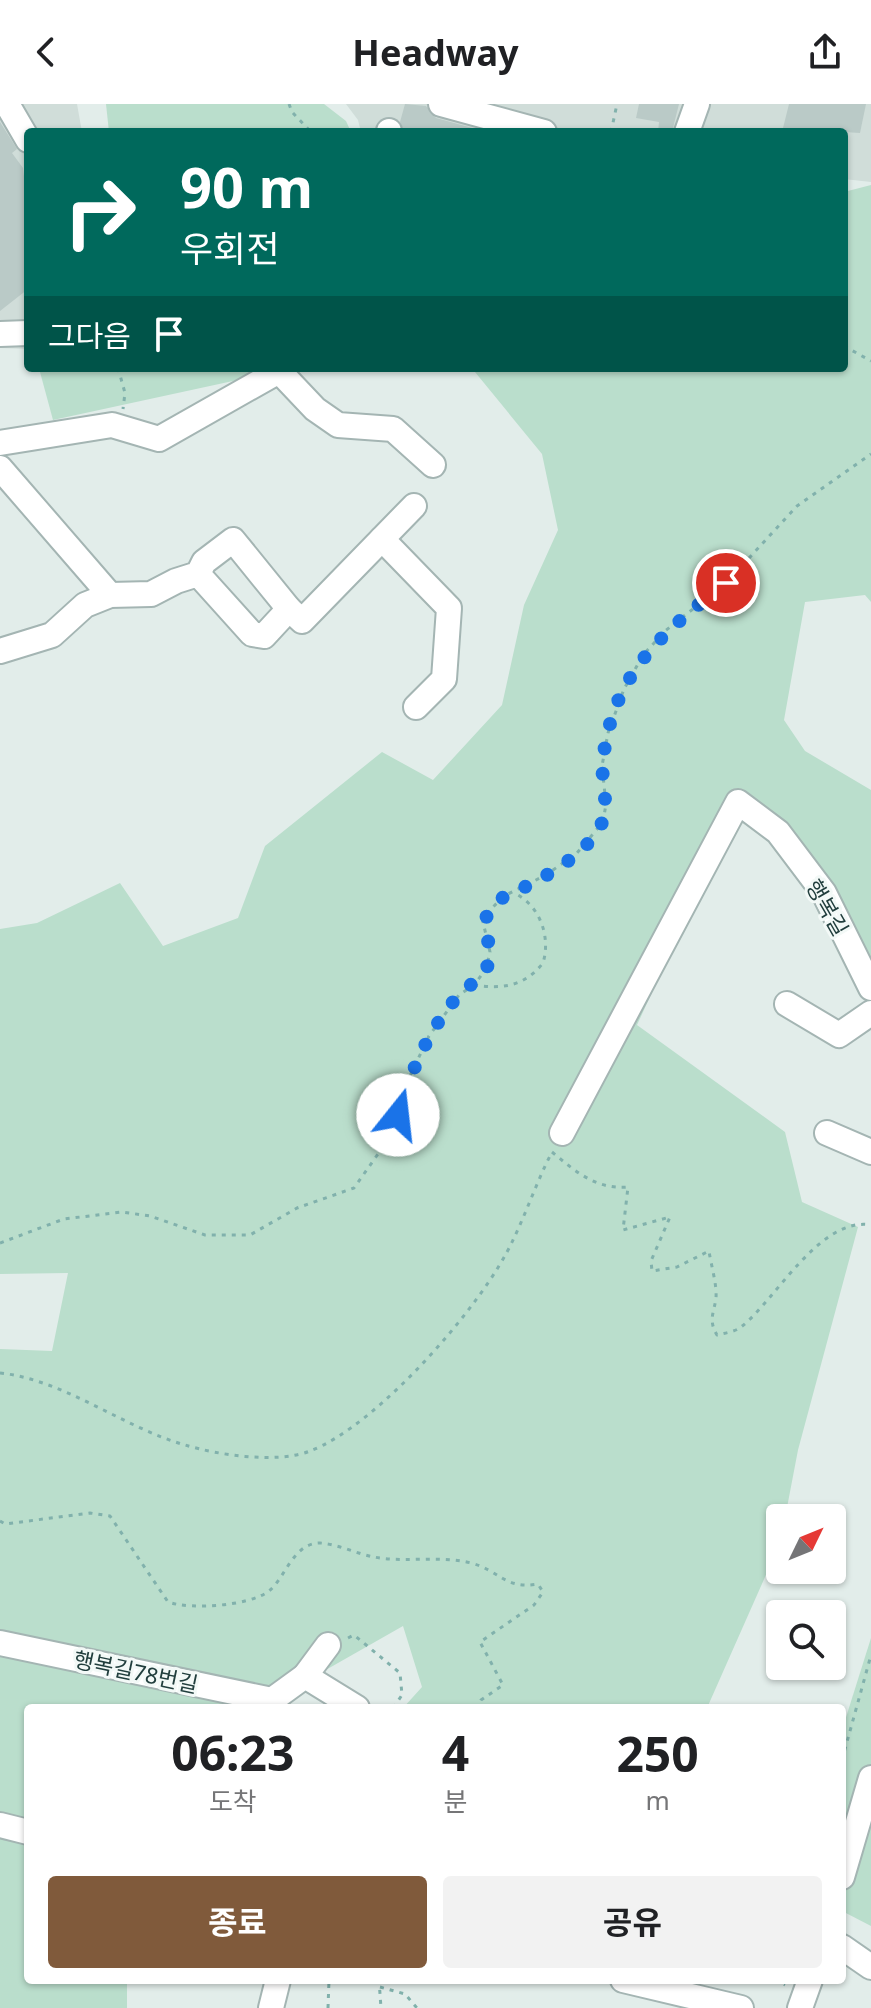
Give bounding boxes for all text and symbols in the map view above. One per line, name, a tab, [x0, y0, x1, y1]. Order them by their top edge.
text: Headway	[352, 28, 519, 77]
icon: back	[24, 30, 68, 74]
icon: share	[803, 30, 847, 74]
text: 90 m	[180, 148, 313, 224]
icon: right	[48, 160, 152, 264]
text: 우회전	[180, 224, 279, 273]
icon: arrive	[147, 312, 191, 356]
text: 그다음	[48, 315, 131, 356]
pin	[692, 549, 760, 617]
icon: arrive	[704, 561, 748, 605]
street label: 행복길	[800, 873, 856, 941]
position arrow	[356, 1073, 440, 1157]
north arrow	[766, 1504, 846, 1584]
map controls	[766, 1504, 846, 1680]
button: search	[766, 1600, 846, 1680]
street label: 행복길78번길	[71, 1643, 201, 1699]
text: 06:23	[171, 1720, 295, 1785]
text: 4	[442, 1720, 469, 1785]
text: 250	[616, 1721, 699, 1786]
text: m	[645, 1782, 670, 1818]
text: 도착	[209, 1783, 257, 1819]
text: 분	[443, 1783, 467, 1819]
button: 종료	[48, 1876, 427, 1968]
button: 공유	[443, 1876, 822, 1968]

